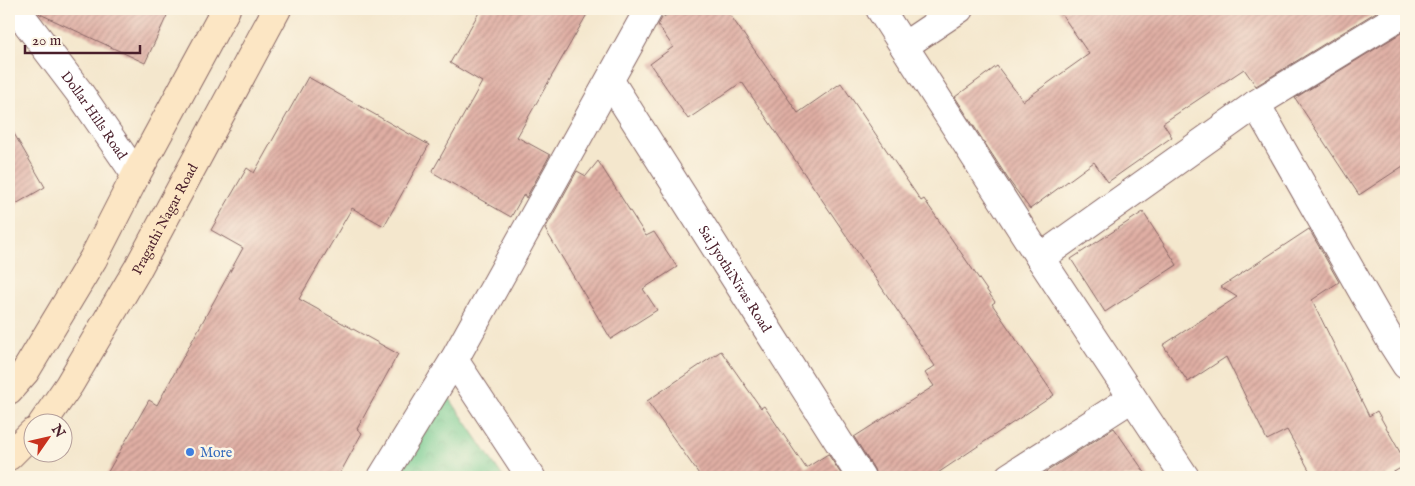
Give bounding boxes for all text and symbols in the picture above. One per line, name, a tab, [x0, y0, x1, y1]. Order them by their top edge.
scale bar	[25, 22, 140, 54]
text: 20 m	[32, 31, 62, 50]
street label: Dollar Hills Road	[56, 68, 131, 164]
street label: Pragathi Nagar Road	[128, 160, 203, 278]
street label: Sai JyothiNivas Road	[694, 222, 775, 336]
north arrow	[22, 414, 72, 464]
text: N	[47, 420, 69, 441]
place label: More	[200, 444, 233, 462]
marker: More	[184, 446, 196, 458]

